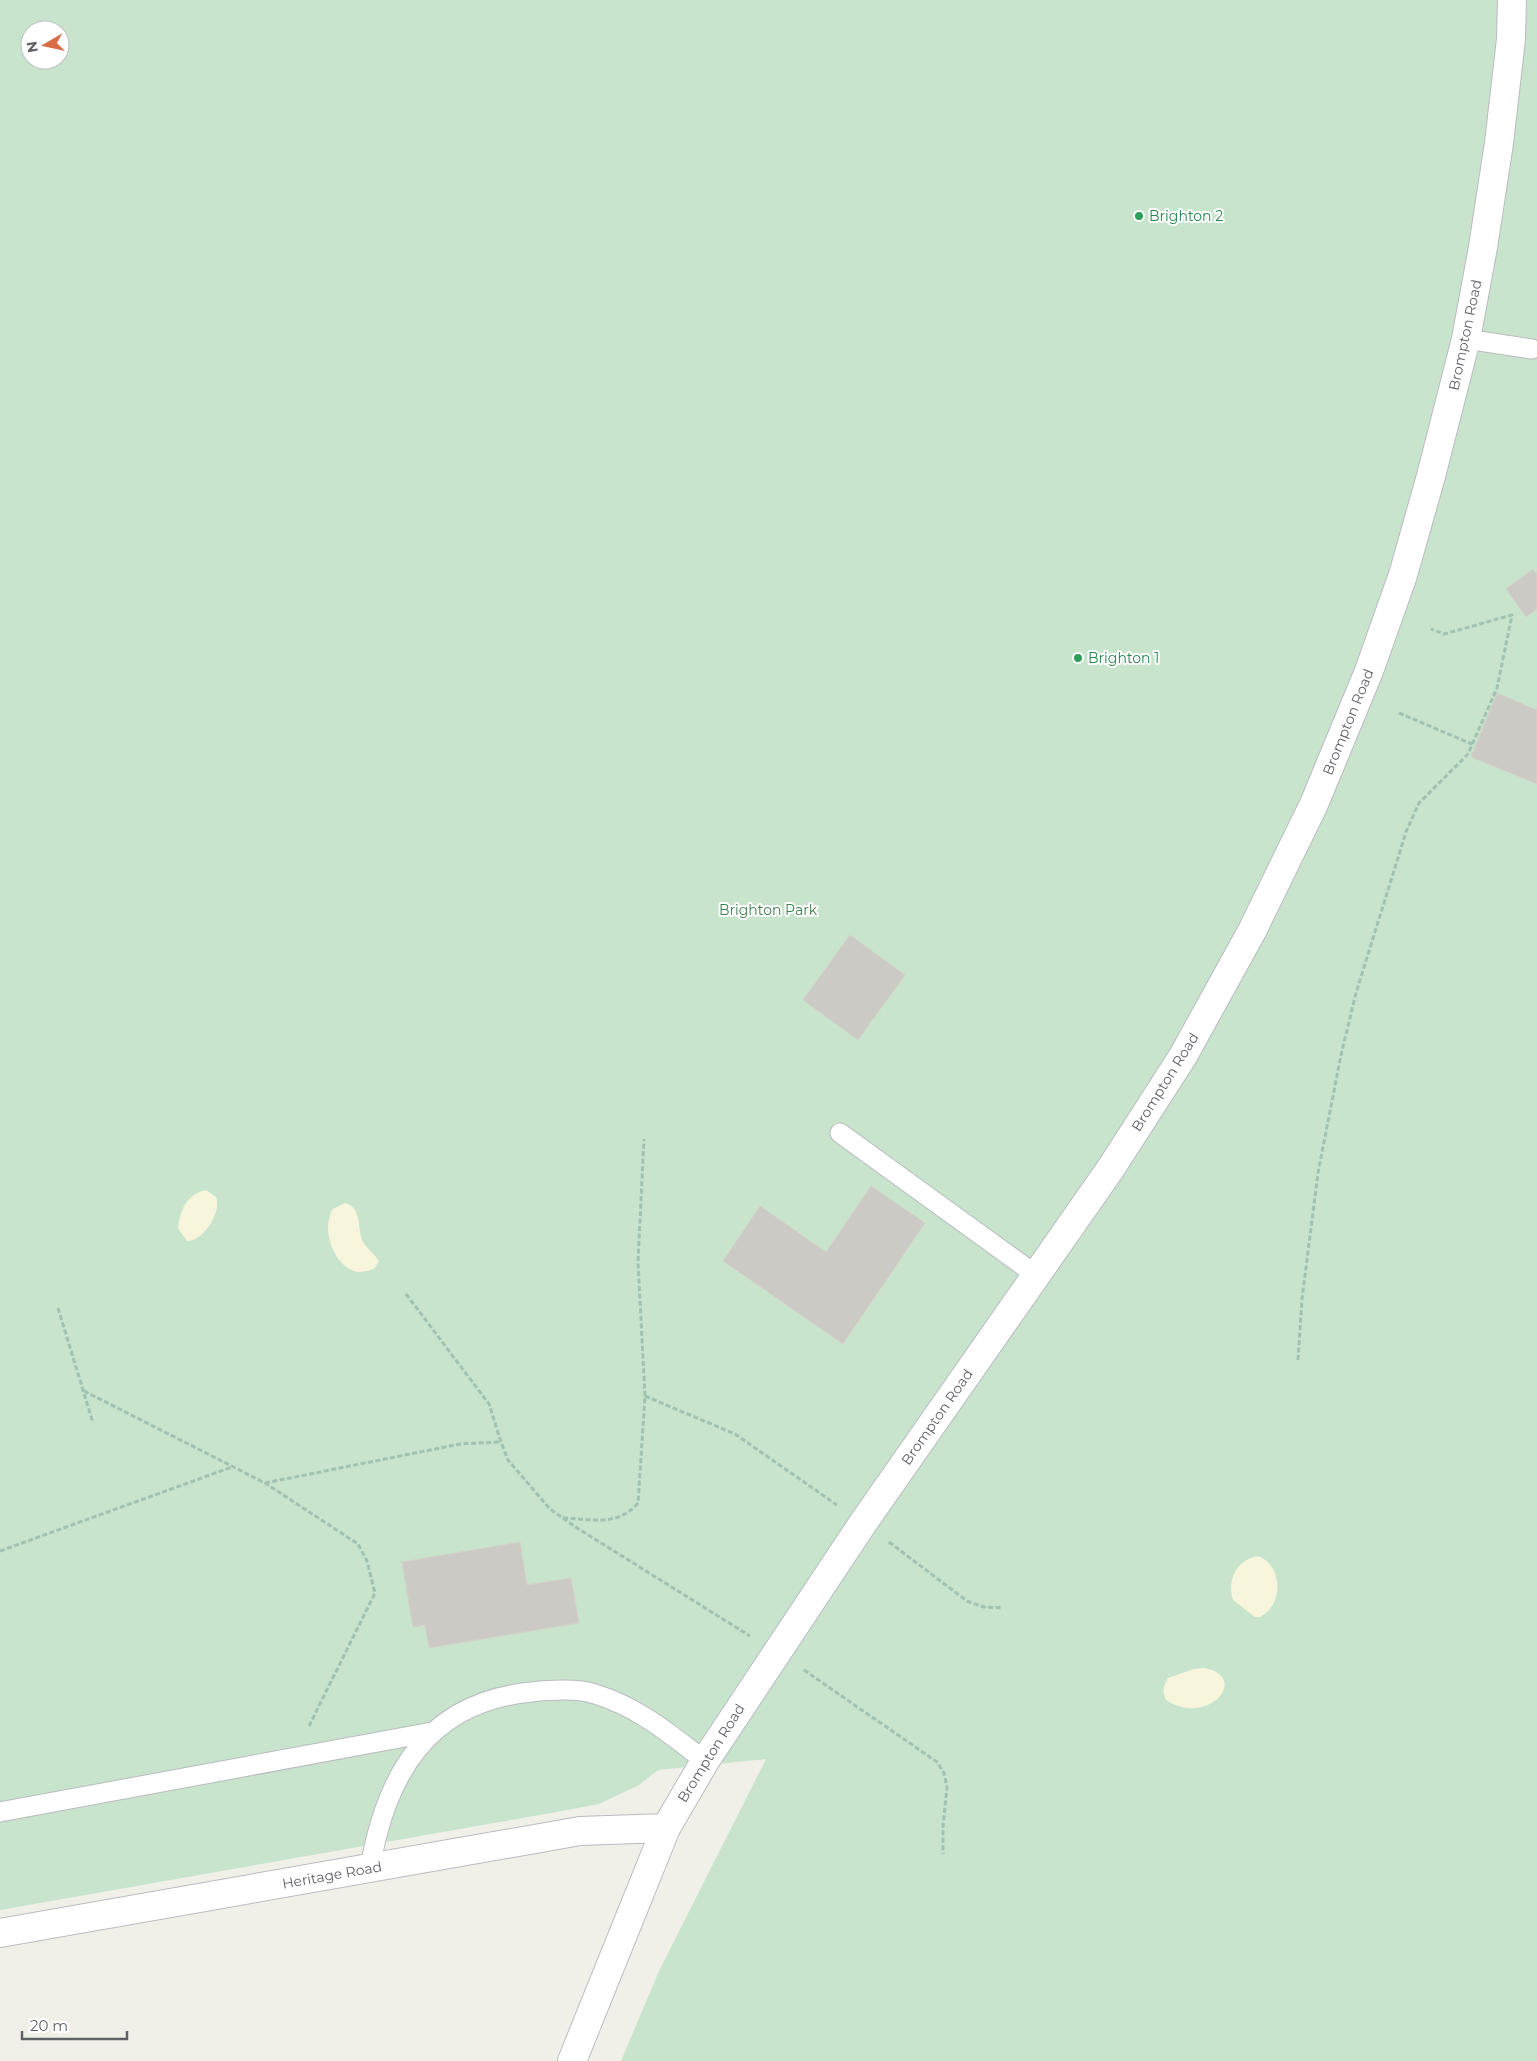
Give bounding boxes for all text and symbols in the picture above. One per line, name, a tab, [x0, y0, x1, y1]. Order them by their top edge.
north arrow	[20, 20, 70, 70]
text: N	[22, 40, 42, 54]
place label: Brighton 2	[1149, 207, 1223, 225]
marker: Brighton 2	[1133, 210, 1145, 222]
street label: Brompton Road	[1444, 278, 1486, 392]
place label: Brighton 1	[1088, 649, 1159, 667]
marker: Brighton 1	[1072, 652, 1084, 664]
street label: Brompton Road	[1318, 666, 1378, 778]
park label: Brighton Park	[719, 901, 818, 919]
street label: Brompton Road	[1127, 1029, 1203, 1135]
street label: Brompton Road	[897, 1366, 977, 1468]
street label: Brompton Road	[673, 1700, 749, 1806]
street label: Heritage Road	[281, 1857, 383, 1893]
scale bar	[22, 2008, 128, 2040]
text: 20 m	[30, 2016, 68, 2035]

